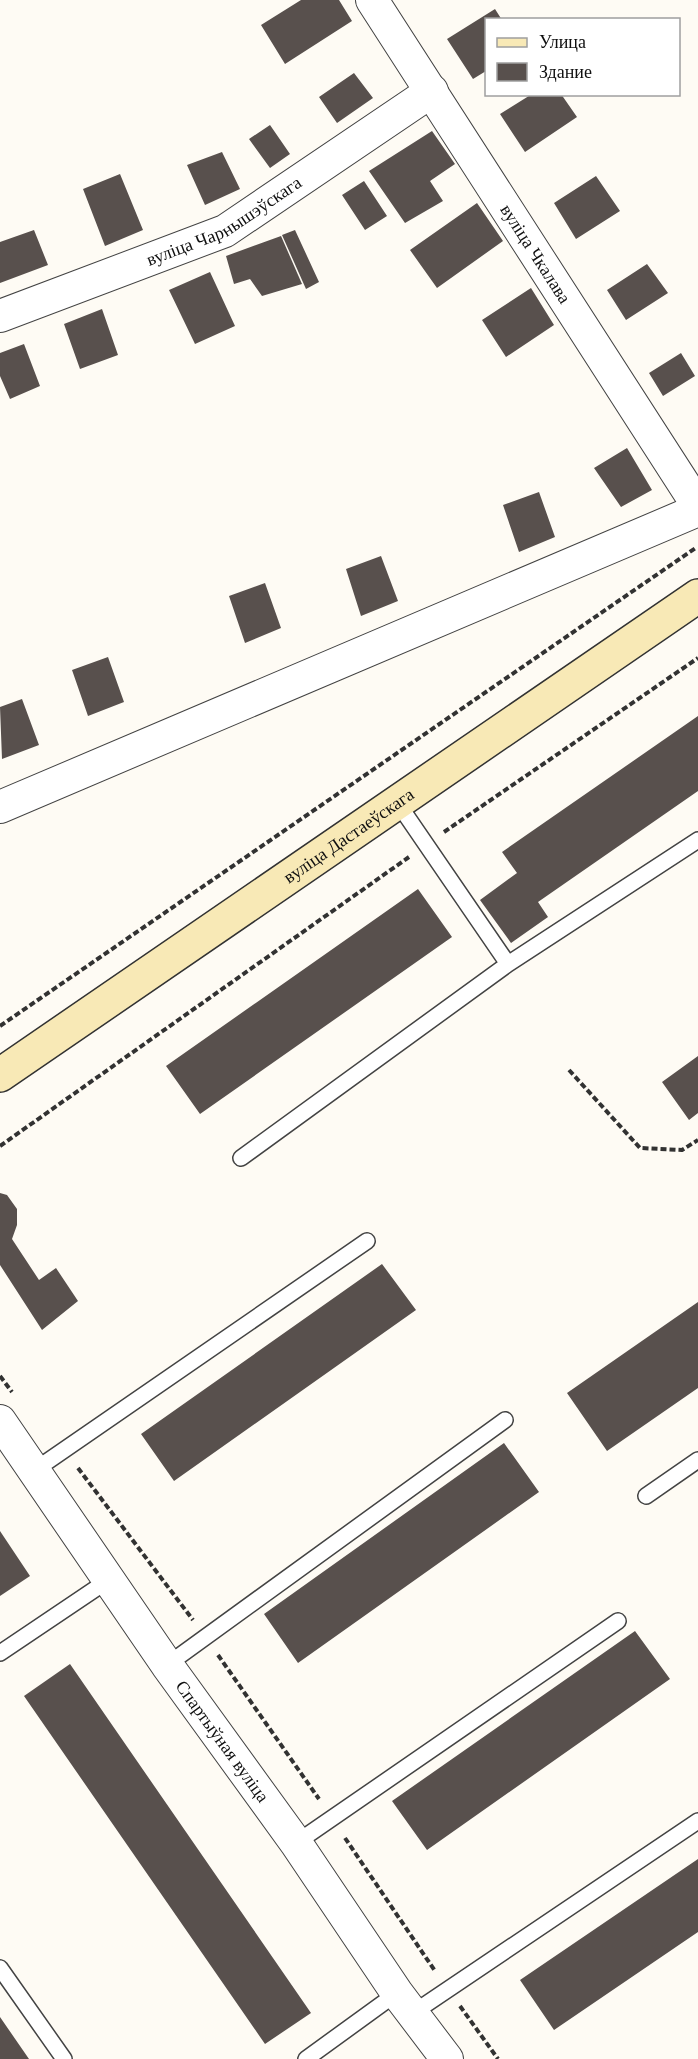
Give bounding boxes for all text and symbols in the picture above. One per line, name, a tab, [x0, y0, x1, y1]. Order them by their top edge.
legend	[485, 18, 680, 96]
text: Улица	[539, 32, 586, 52]
text: Здание	[539, 62, 592, 82]
street label: вуліца Чарнышэўскага	[144, 172, 305, 270]
street label: вуліца Чкалава	[496, 201, 575, 307]
street label: вуліца Дастаеўскага	[280, 784, 418, 887]
street label: Спартыўная вуліца	[172, 1677, 273, 1806]

